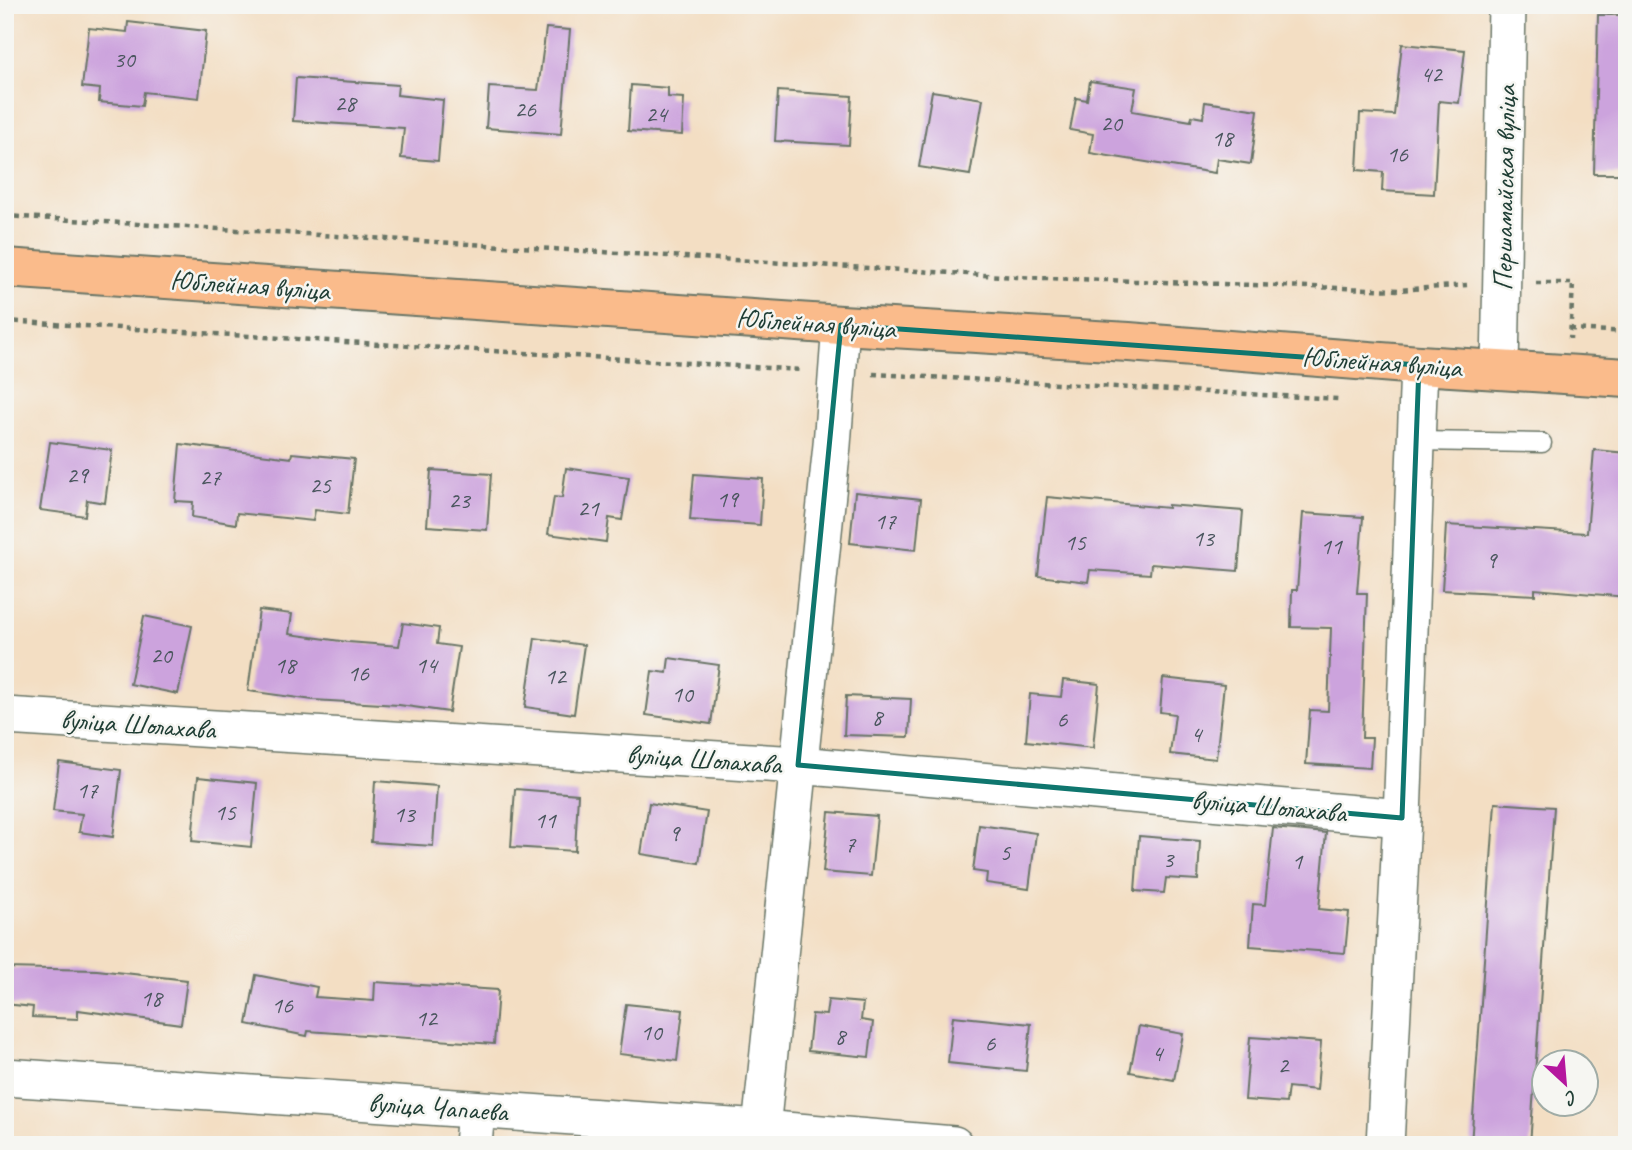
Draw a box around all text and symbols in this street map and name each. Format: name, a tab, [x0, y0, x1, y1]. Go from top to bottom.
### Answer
house number: 30	[113, 44, 137, 74]
house number: 42	[1420, 59, 1444, 89]
street label: Першамайская вуліца	[1485, 83, 1523, 291]
house number: 28	[334, 88, 358, 118]
house number: 26	[514, 94, 537, 124]
house number: 24	[645, 99, 669, 129]
house number: 20	[1100, 108, 1124, 138]
house number: 18	[1211, 123, 1235, 153]
house number: 16	[1386, 139, 1409, 169]
street label: Юбілейная вуліца	[169, 262, 333, 308]
street label: Юбілейная вуліца	[735, 300, 899, 346]
street label: Юбілейная вуліца	[1301, 339, 1465, 385]
house number: 29	[66, 460, 90, 490]
house number: 27	[199, 462, 222, 492]
house number: 25	[309, 470, 332, 500]
house number: 19	[716, 484, 740, 514]
house number: 23	[448, 485, 472, 515]
house number: 21	[577, 493, 600, 523]
house number: 17	[874, 506, 897, 536]
house number: 13	[1192, 523, 1216, 553]
house number: 15	[1064, 527, 1087, 557]
house number: 11	[1320, 531, 1343, 561]
house number: 9	[1486, 545, 1499, 575]
house number: 20	[150, 640, 174, 670]
house number: 18	[274, 650, 298, 680]
house number: 14	[415, 650, 439, 680]
house number: 16	[347, 658, 370, 688]
house number: 12	[544, 661, 568, 691]
house number: 10	[671, 679, 695, 709]
street label: вуліца Шолахава	[59, 701, 218, 747]
house number: 8	[872, 702, 885, 732]
house number: 6	[1057, 704, 1069, 734]
house number: 4	[1191, 719, 1204, 749]
street label: вуліца Шолахава	[625, 736, 784, 782]
house number: 17	[76, 775, 99, 805]
street label: вуліца Шолахава	[1190, 782, 1350, 830]
house number: 15	[214, 797, 237, 827]
house number: 13	[393, 799, 417, 829]
house number: 11	[534, 805, 557, 835]
house number: 9	[669, 818, 682, 848]
house number: 7	[845, 829, 857, 859]
house number: 5	[1000, 837, 1012, 867]
house number: 3	[1163, 844, 1176, 874]
house number: 1	[1292, 846, 1304, 876]
house number: 18	[140, 983, 164, 1013]
house number: 16	[271, 990, 294, 1020]
house number: 12	[415, 1003, 439, 1033]
house number: 10	[640, 1017, 664, 1047]
house number: 8	[835, 1021, 848, 1051]
house number: 6	[985, 1028, 997, 1058]
house number: 4	[1152, 1038, 1165, 1068]
north arrow	[1530, 1048, 1600, 1118]
house number: 2	[1278, 1050, 1291, 1080]
street label: вуліца Чапаева	[367, 1085, 511, 1129]
text: С	[1560, 1085, 1581, 1111]

